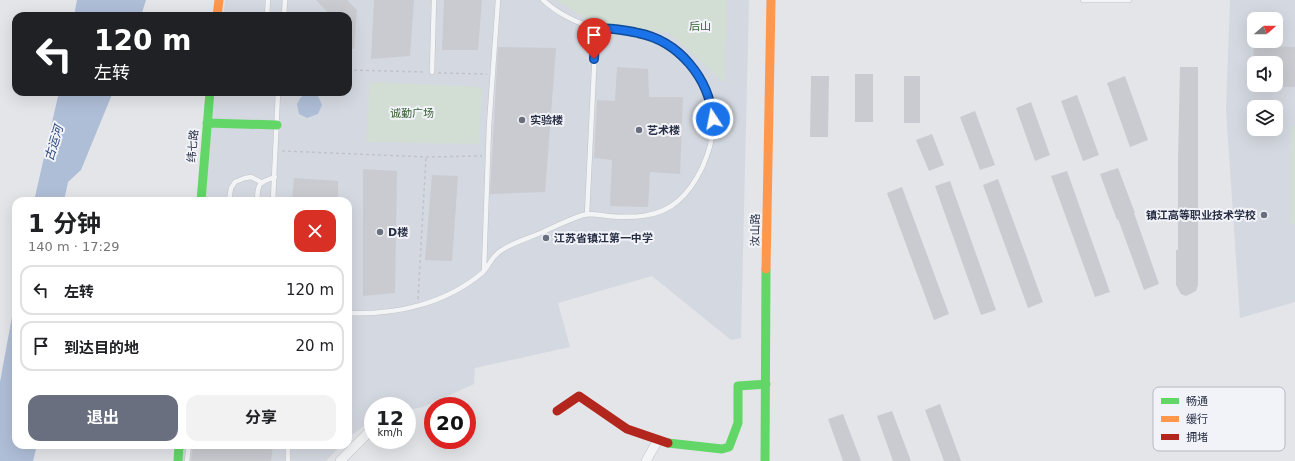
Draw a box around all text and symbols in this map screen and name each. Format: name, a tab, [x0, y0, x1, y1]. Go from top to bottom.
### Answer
north arrow	[1247, 12, 1283, 48]
map controls	[1247, 12, 1283, 136]
pin	[577, 18, 611, 59]
park label: 后山	[689, 20, 711, 33]
text: 120 m	[94, 24, 191, 57]
icon: arrive	[583, 24, 605, 46]
icon: left	[28, 28, 80, 80]
button: sound	[1247, 56, 1283, 92]
text: 左转	[94, 62, 130, 83]
position arrow	[692, 98, 734, 140]
button: layers	[1247, 100, 1283, 136]
park label: 诚勤广场	[390, 107, 434, 120]
place label: 实验楼	[530, 114, 563, 127]
marker: 实验楼	[517, 115, 527, 125]
water label: 古运河	[42, 122, 67, 162]
place label: 艺术楼	[647, 124, 680, 137]
marker: 艺术楼	[634, 125, 644, 135]
street label: 纬七路	[185, 129, 201, 163]
place label: 镇江高等职业技术学校	[1146, 209, 1256, 222]
text: 1 分钟	[28, 210, 101, 238]
button: close	[294, 210, 336, 252]
marker: 镇江高等职业技术学校	[1259, 210, 1269, 220]
street label: 汝山路	[749, 214, 762, 247]
place label: D楼	[388, 226, 408, 239]
marker: D楼	[375, 227, 385, 237]
place label: 江苏省镇江第一中学	[554, 232, 653, 245]
marker: 江苏省镇江第一中学	[541, 233, 551, 243]
text: 140 m · 17:29	[28, 239, 119, 254]
icon: left	[30, 279, 52, 301]
text: 120 m	[286, 281, 334, 299]
text: 左转	[64, 283, 94, 301]
icon: arrive	[30, 335, 52, 357]
text: 20 m	[296, 337, 334, 355]
text: 到达目的地	[64, 339, 139, 357]
legend	[1153, 387, 1285, 451]
button: 退出	[28, 395, 178, 441]
button: 分享	[186, 395, 336, 441]
text: 畅通	[1186, 395, 1208, 408]
speed limit sign: 20	[424, 397, 476, 449]
text: 12	[376, 406, 404, 430]
text: 缓行	[1186, 413, 1208, 426]
text: km/h	[377, 427, 403, 438]
text: 拥堵	[1186, 431, 1208, 444]

